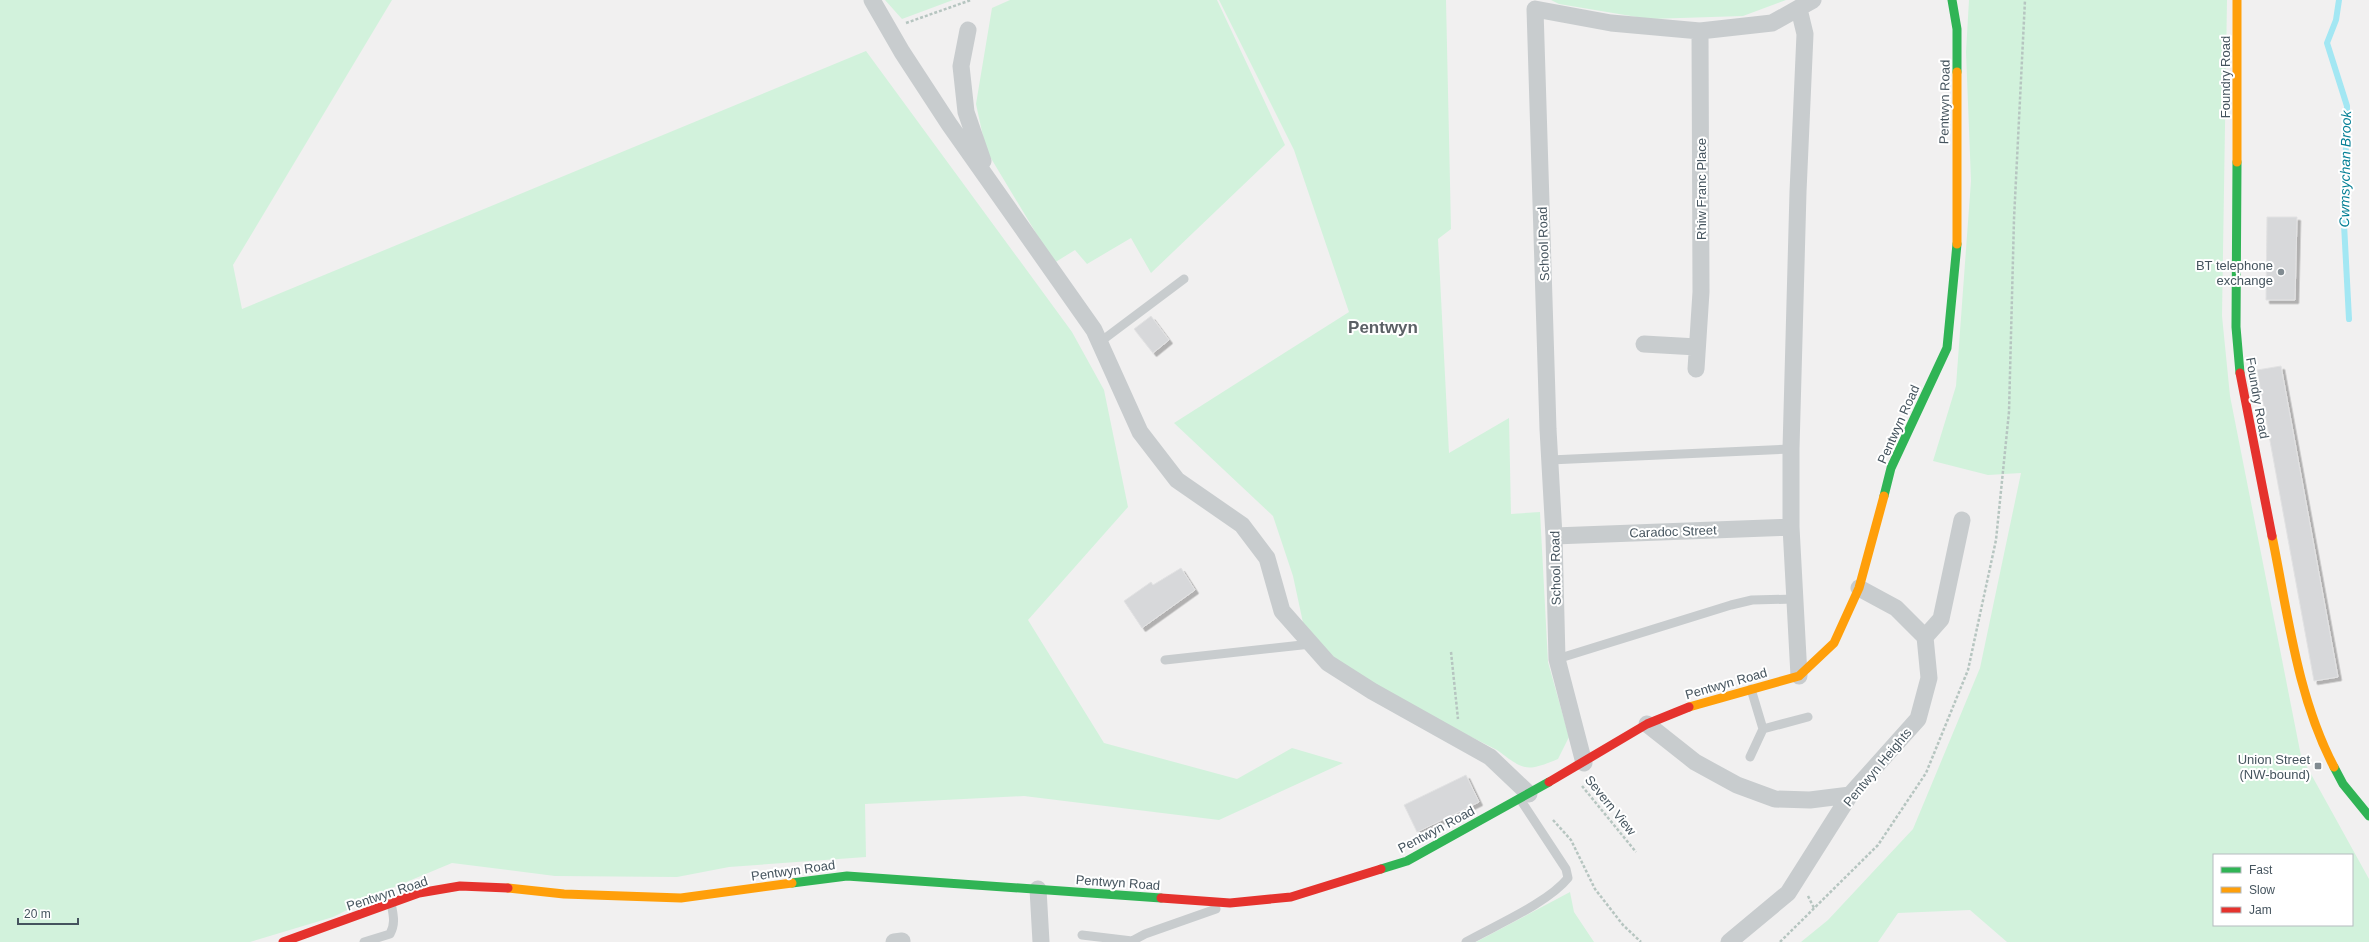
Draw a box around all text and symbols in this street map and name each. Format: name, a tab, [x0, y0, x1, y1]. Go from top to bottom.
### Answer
street label: Foundry Road	[2218, 36, 2233, 118]
street label: Pentwyn Road	[1936, 60, 1953, 144]
water label: Cwmsychan Brook	[2336, 110, 2354, 227]
street label: Rhiw Franc Place	[1694, 138, 1709, 240]
street label: School Road	[1535, 207, 1552, 281]
place label: BT telephone exchange	[2196, 258, 2273, 288]
marker: BT telephone exchange	[2276, 267, 2286, 277]
district label: Pentwyn	[1348, 318, 1418, 337]
street label: Foundry Road	[2243, 356, 2272, 440]
street label: Pentwyn Road	[1874, 383, 1923, 466]
street label: Caradoc Street	[1629, 522, 1717, 541]
street label: School Road	[1547, 531, 1564, 605]
street label: Pentwyn Road	[1683, 665, 1769, 702]
street label: Pentwyn Heights	[1840, 725, 1915, 810]
place label: Union Street (NW-bound)	[2238, 752, 2310, 782]
marker: Union Street (NW-bound)	[2313, 761, 2323, 771]
street label: Severn View	[1582, 772, 1640, 839]
street label: Pentwyn Road	[1395, 803, 1477, 856]
legend	[2213, 854, 2353, 926]
street label: Pentwyn Road	[750, 857, 836, 884]
text: Fast	[2249, 863, 2273, 877]
street label: Pentwyn Road	[1075, 872, 1161, 893]
street label: Pentwyn Road	[345, 873, 430, 914]
text: Slow	[2249, 883, 2275, 897]
scale bar	[18, 900, 78, 926]
text: Jam	[2249, 903, 2272, 917]
text: 20 m	[24, 907, 51, 921]

